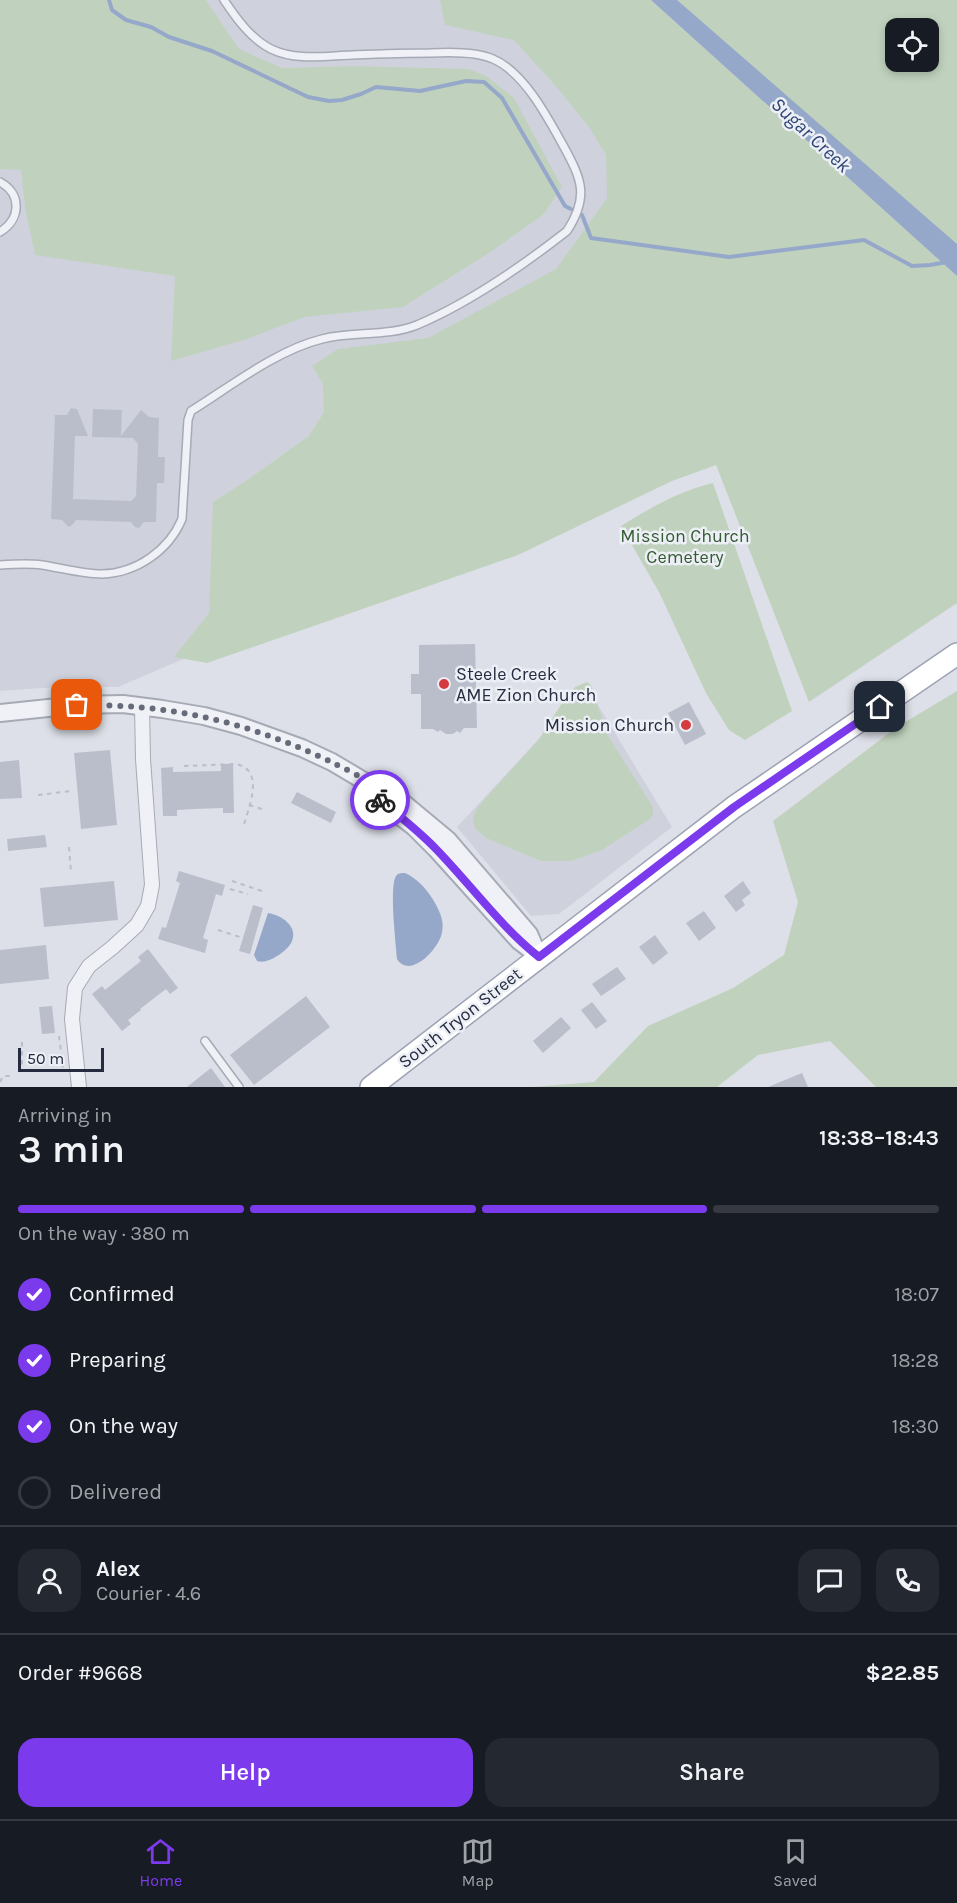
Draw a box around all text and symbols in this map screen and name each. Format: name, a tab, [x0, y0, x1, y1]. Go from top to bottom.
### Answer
map controls	[885, 18, 939, 72]
button: locate	[885, 18, 939, 72]
water label: Sugar Creek	[767, 93, 856, 178]
park label: Mission Church Cemetery	[620, 525, 750, 568]
place label: Steele Creek AME Zion Church	[456, 663, 596, 706]
marker: Steele Creek AME Zion Church	[437, 677, 451, 691]
pin	[51, 679, 102, 730]
pin	[854, 681, 905, 732]
icon: bag	[60, 688, 93, 721]
icon: home	[863, 690, 896, 723]
place label: Mission Church	[545, 714, 674, 736]
marker: Mission Church	[679, 718, 693, 732]
courier	[350, 770, 410, 830]
icon: bike	[364, 784, 397, 817]
street label: South Tryon Street	[394, 963, 526, 1073]
scale bar	[18, 1045, 104, 1072]
text: 50 m	[27, 1049, 64, 1068]
text: Arriving in	[18, 1104, 112, 1127]
text: 18:38–18:43	[819, 1125, 939, 1151]
text: 3 min	[18, 1126, 125, 1172]
text: On the way · 380 m	[18, 1222, 190, 1245]
icon: check	[18, 1278, 51, 1311]
text: Confirmed	[69, 1281, 175, 1307]
text: 18:07	[894, 1283, 939, 1306]
icon: check	[18, 1344, 51, 1377]
text: Preparing	[69, 1347, 166, 1373]
text: 18:28	[892, 1349, 939, 1372]
icon: check	[18, 1410, 51, 1443]
text: On the way	[69, 1413, 178, 1439]
text: 18:30	[892, 1415, 939, 1438]
text: Delivered	[69, 1479, 162, 1505]
button: person	[18, 1549, 81, 1612]
button: chat	[798, 1549, 861, 1612]
button: phone	[876, 1549, 939, 1612]
text: Alex	[96, 1556, 140, 1582]
text: Courier · 4.6	[96, 1582, 201, 1605]
text: Order #9668	[18, 1660, 143, 1686]
text: $22.85	[865, 1660, 939, 1686]
button: Help	[18, 1738, 473, 1807]
button: Share	[485, 1738, 939, 1807]
tab: Home	[140, 1835, 182, 1890]
tab: Map	[461, 1835, 494, 1890]
tab: Saved	[773, 1835, 817, 1890]

